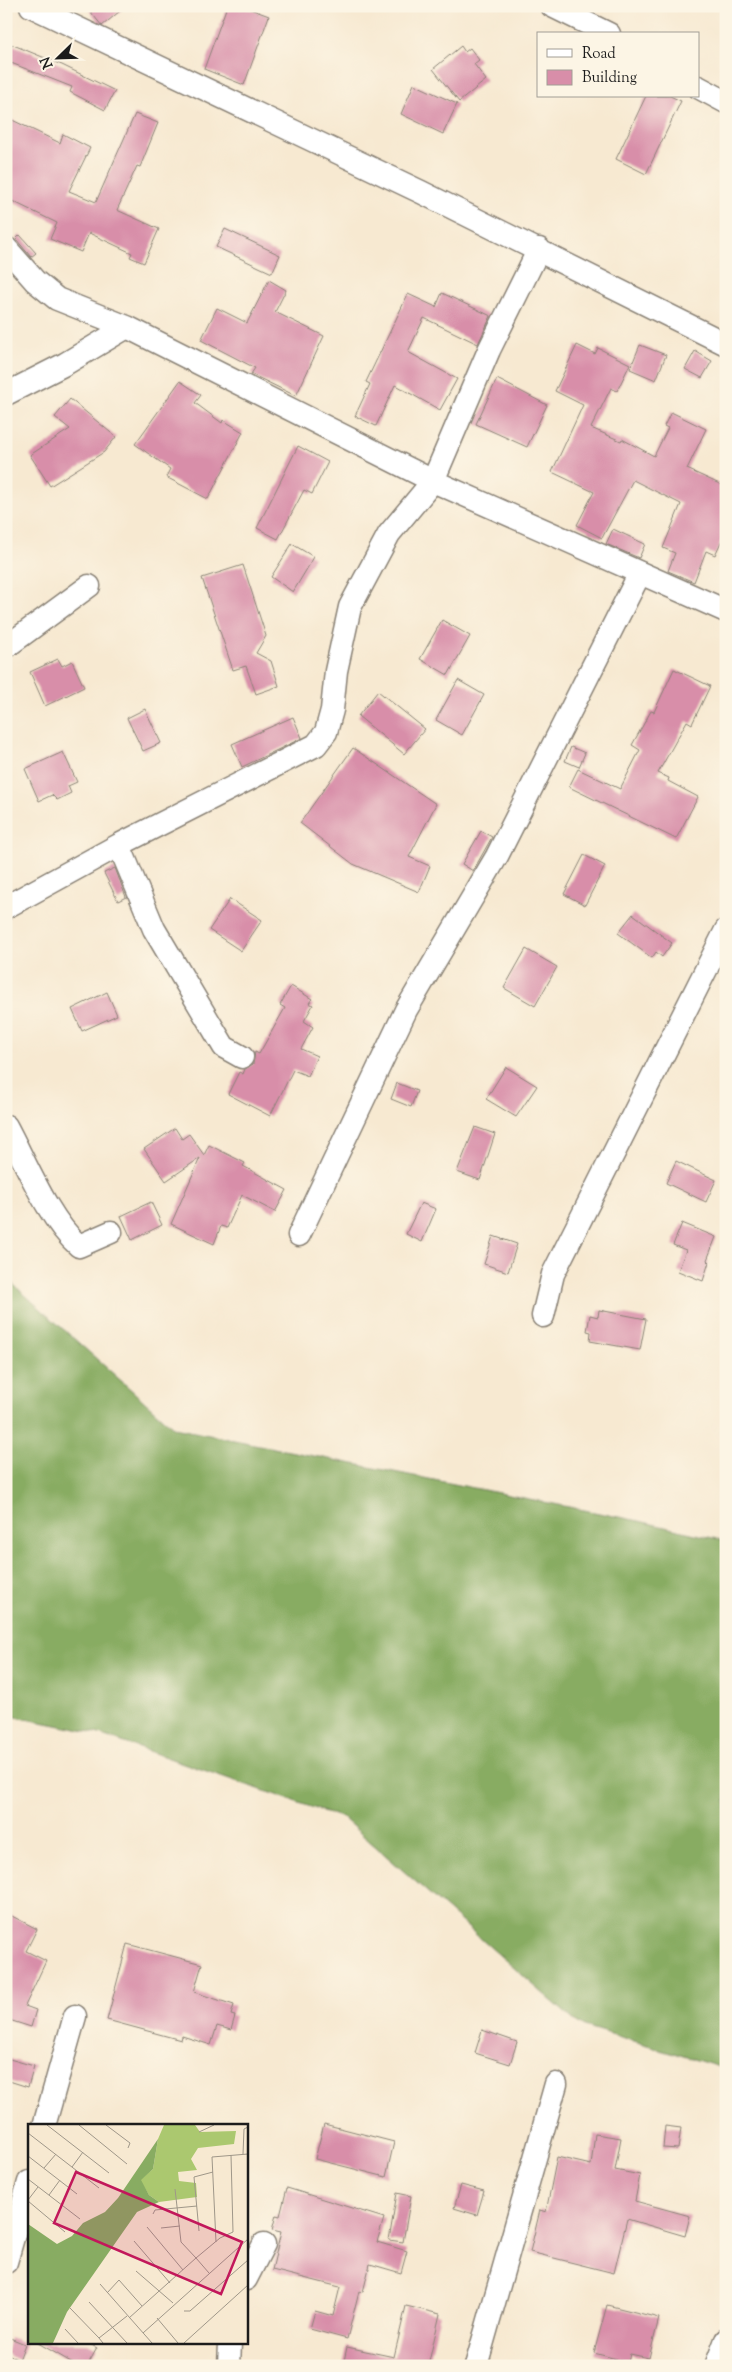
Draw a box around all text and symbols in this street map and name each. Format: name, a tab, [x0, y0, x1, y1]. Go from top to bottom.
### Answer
north arrow	[32, 32, 82, 82]
legend	[537, 32, 700, 98]
text: Road	[582, 44, 616, 65]
text: N	[36, 53, 59, 71]
text: Building	[582, 68, 637, 89]
inset map	[28, 2124, 248, 2344]

